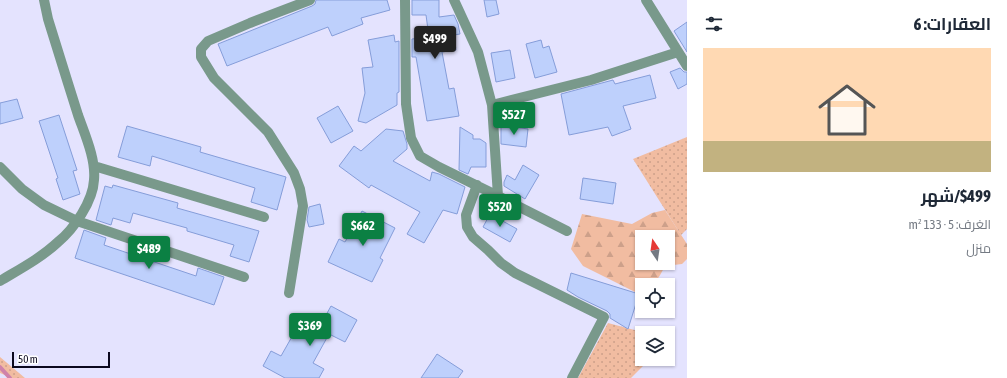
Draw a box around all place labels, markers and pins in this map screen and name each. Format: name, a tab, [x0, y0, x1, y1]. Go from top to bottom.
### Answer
pin: $499	[411, 26, 459, 60]
pin: $527	[490, 102, 538, 136]
pin: $520	[476, 194, 524, 228]
pin: $662	[339, 213, 387, 247]
pin: $489	[125, 236, 173, 270]
pin: $369	[286, 313, 334, 347]

